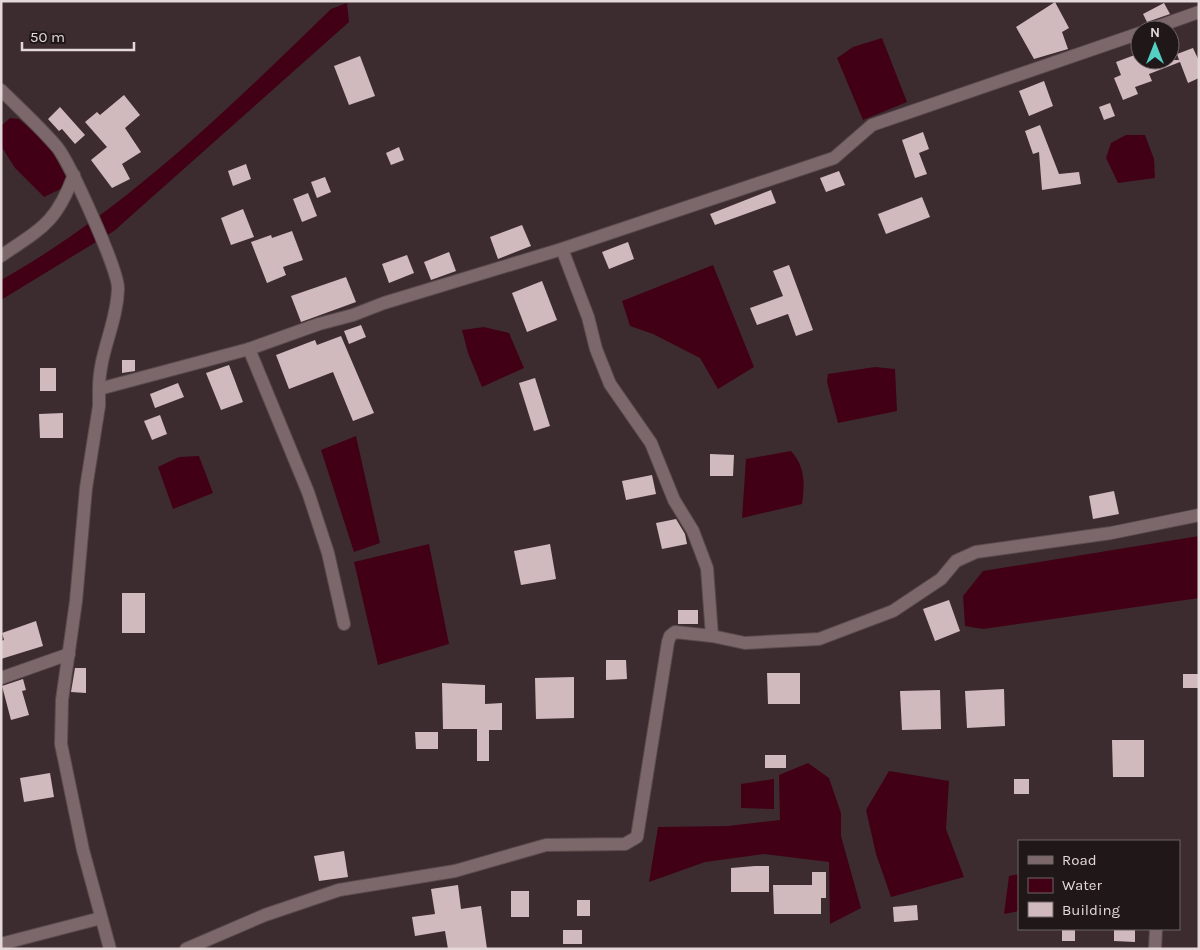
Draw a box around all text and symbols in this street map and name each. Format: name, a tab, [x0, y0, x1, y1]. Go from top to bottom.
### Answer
scale bar	[22, 20, 135, 52]
north arrow	[1130, 20, 1180, 70]
text: N	[1150, 24, 1160, 41]
text: 50 m	[30, 28, 65, 46]
legend	[1018, 840, 1180, 930]
text: Road	[1062, 851, 1097, 869]
text: Water	[1062, 876, 1103, 894]
text: Building	[1062, 901, 1120, 919]

